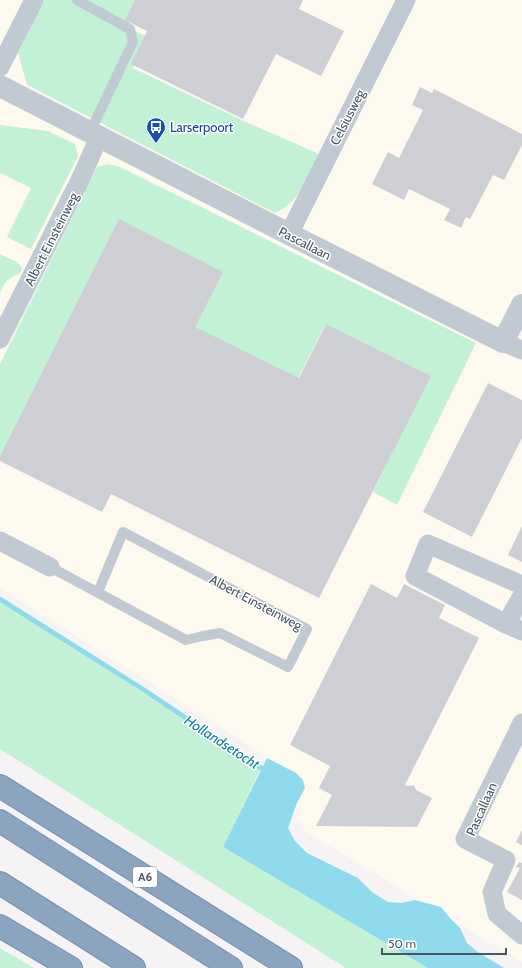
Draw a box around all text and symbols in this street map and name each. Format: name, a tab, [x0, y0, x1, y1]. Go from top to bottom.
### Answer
street label: Celsiusweg	[326, 86, 368, 148]
bus stop icon: Larserpoort	[145, 116, 167, 144]
place label: Larserpoort	[170, 119, 234, 135]
street label: Albert Einsteinweg	[21, 189, 82, 288]
street label: Pascallaan	[276, 223, 334, 263]
street label: Albert Einsteinweg	[207, 571, 305, 633]
water label: Hollandsetocht	[181, 711, 263, 773]
street label: Pascallaan	[462, 780, 500, 838]
road number: A6	[133, 867, 157, 887]
scale bar	[382, 930, 506, 956]
text: 50 m	[388, 936, 416, 951]

